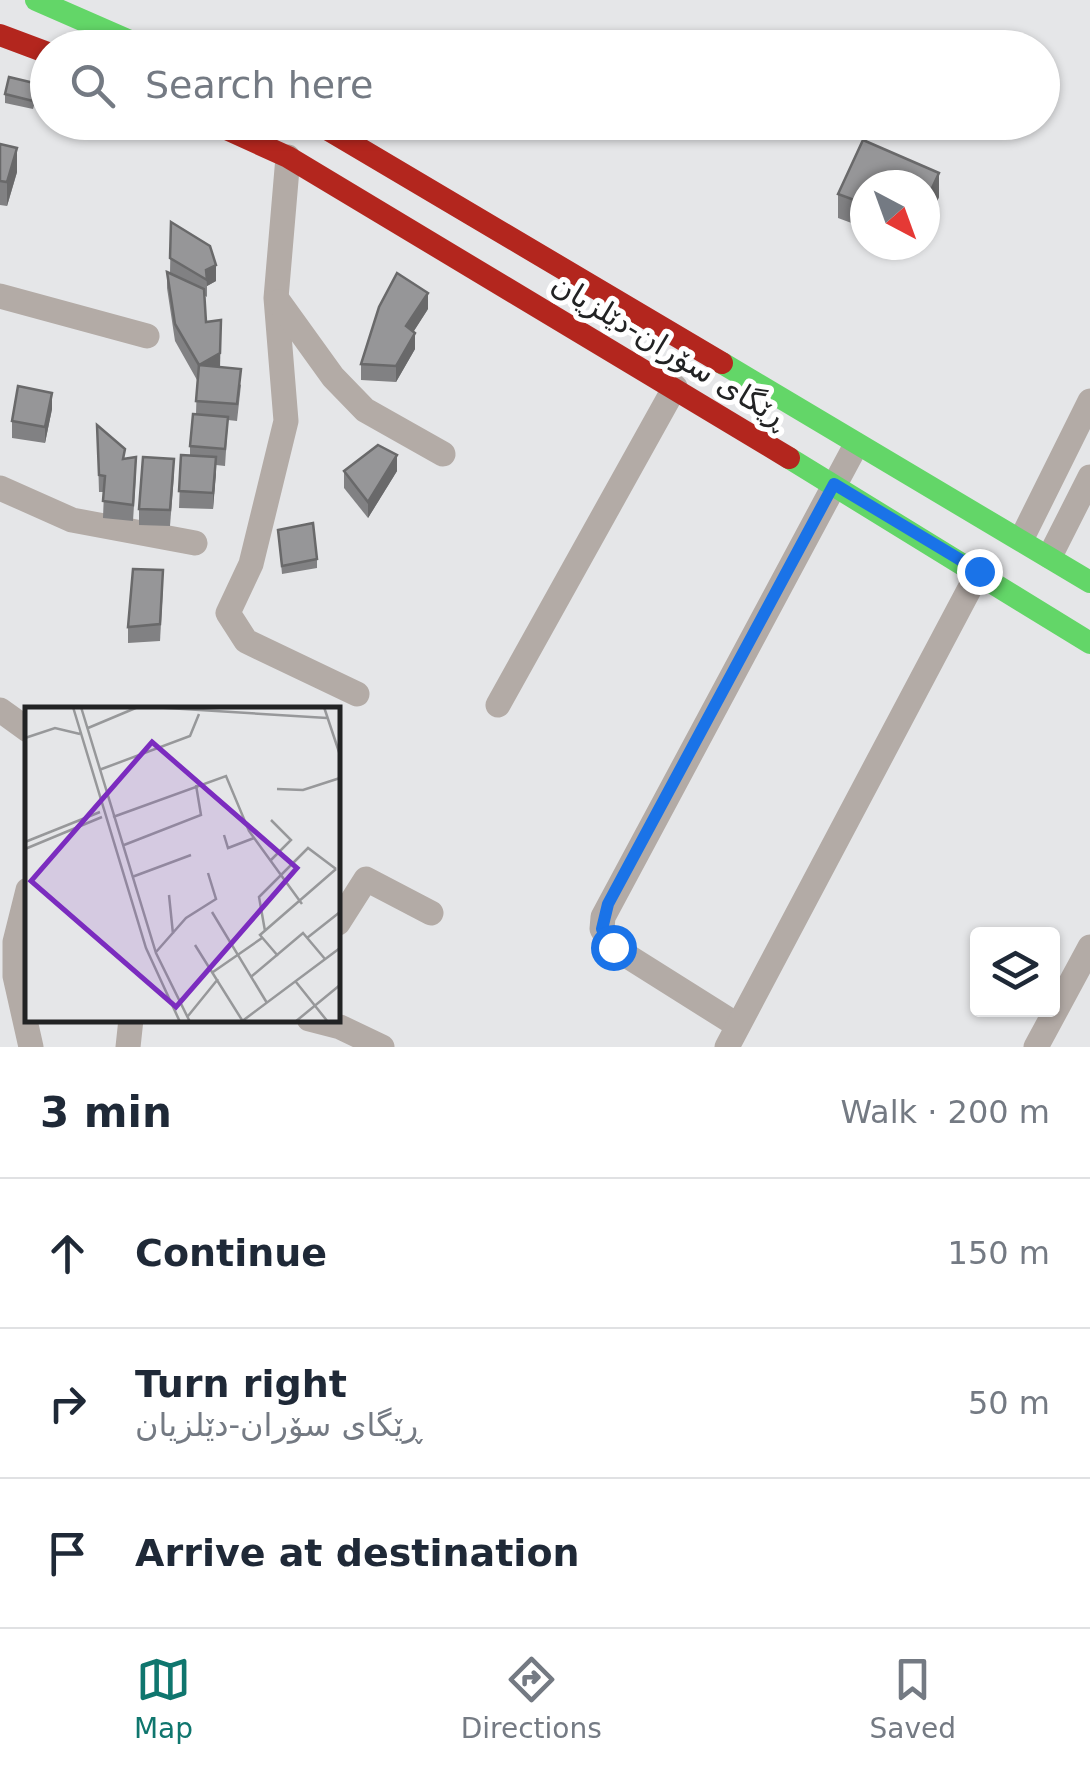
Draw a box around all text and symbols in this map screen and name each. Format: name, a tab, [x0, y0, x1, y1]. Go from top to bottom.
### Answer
search box	[30, 30, 1060, 140]
icon: search	[65, 58, 120, 113]
text: Search here	[145, 63, 373, 107]
north arrow	[850, 170, 940, 260]
street label: ڕێگای سۆران-دێلزیان	[546, 266, 796, 435]
route end	[957, 549, 1003, 595]
inset map	[25, 707, 340, 1022]
route start	[591, 925, 637, 971]
map controls	[970, 927, 1060, 1017]
button: layers	[970, 927, 1060, 1017]
text: 3 min	[40, 1088, 172, 1137]
text: Walk · 200 m	[840, 1093, 1050, 1131]
icon: ahead	[40, 1226, 95, 1281]
text: Continue	[135, 1231, 327, 1275]
text: 150 m	[948, 1234, 1050, 1272]
text: Turn right	[135, 1362, 347, 1406]
icon: right	[40, 1376, 95, 1431]
text: 50 m	[968, 1384, 1050, 1422]
text: ڕێگای سۆران-دێلزیان	[135, 1406, 422, 1444]
icon: arrive	[40, 1526, 95, 1581]
text: Arrive at destination	[135, 1531, 580, 1575]
tab: Map	[134, 1652, 193, 1745]
tab: Directions	[461, 1652, 602, 1745]
tab: Saved	[870, 1652, 956, 1745]

